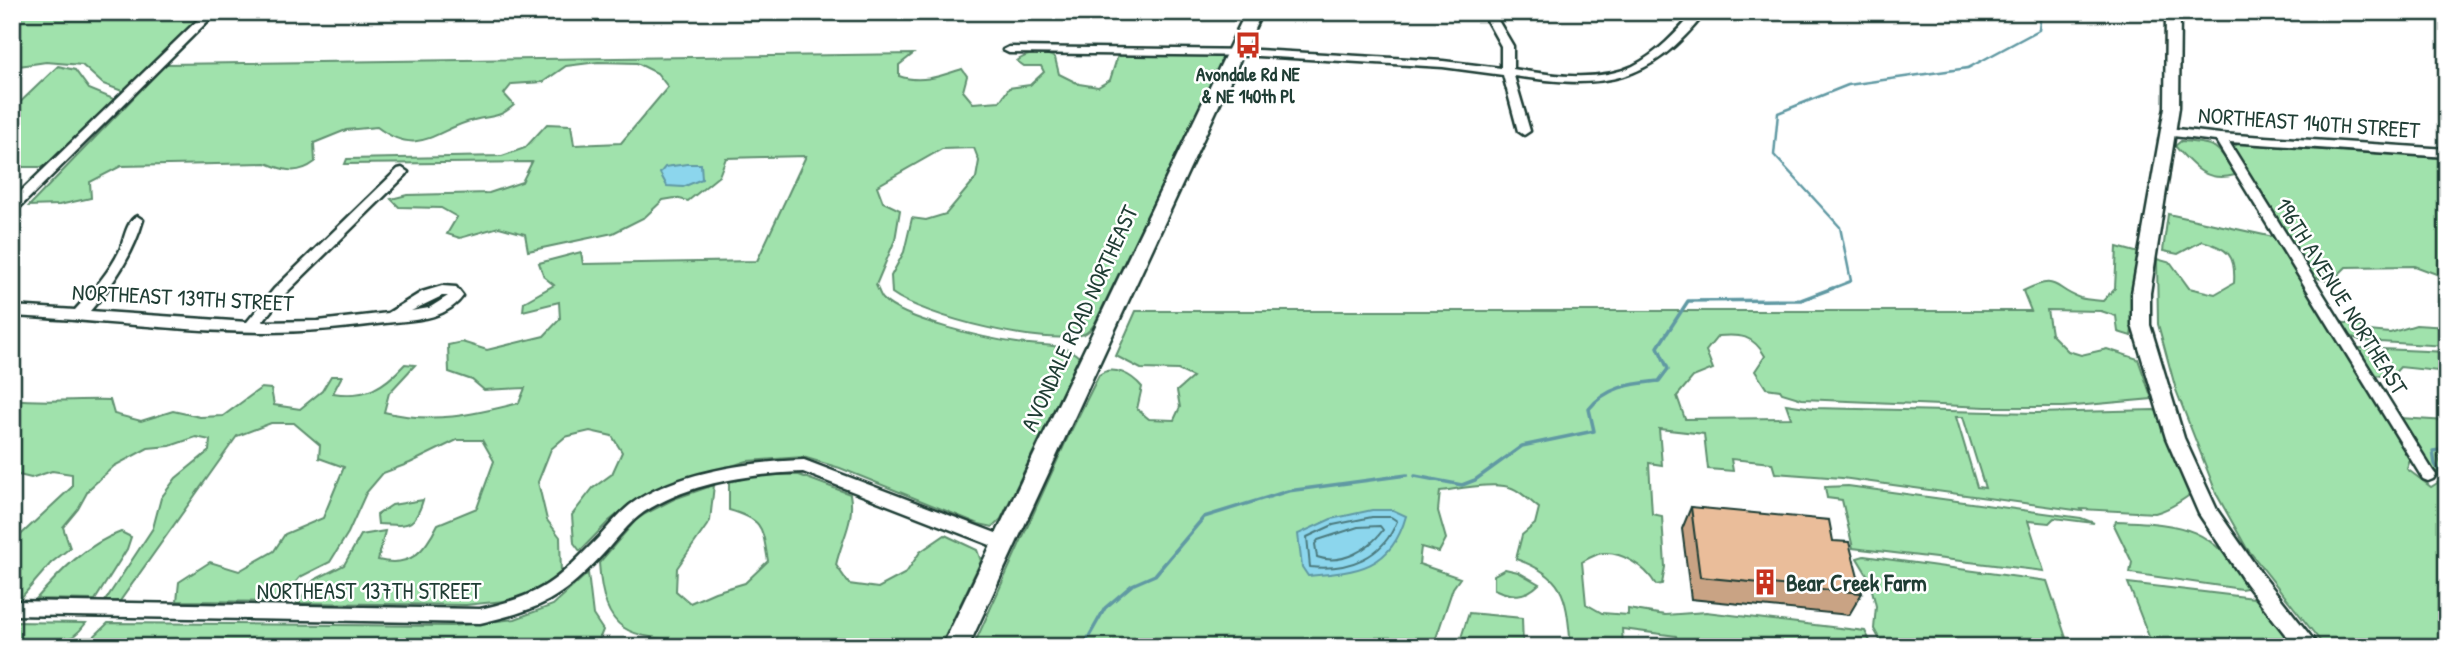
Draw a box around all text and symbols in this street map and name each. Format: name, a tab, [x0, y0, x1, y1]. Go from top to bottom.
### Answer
bus stop icon: Avondale Rd NE & NE 140th Pl	[1233, 30, 1263, 60]
place label: Avondale Rd NE & NE 140th Pl	[1196, 61, 1301, 109]
street label: NORTHEAST 140TH STREET	[2197, 99, 2421, 145]
street label: 196TH AVENUE NORTHEAST	[2269, 191, 2415, 401]
street label: AVONDALE ROAD NORTHEAST	[1013, 200, 1145, 436]
street label: NORTHEAST 139TH STREET	[71, 276, 295, 318]
building icon: Bear Creek Farm	[1750, 567, 1780, 597]
place label: Bear Creek Farm	[1786, 567, 1927, 598]
street label: NORTHEAST 137TH STREET	[257, 575, 482, 606]

